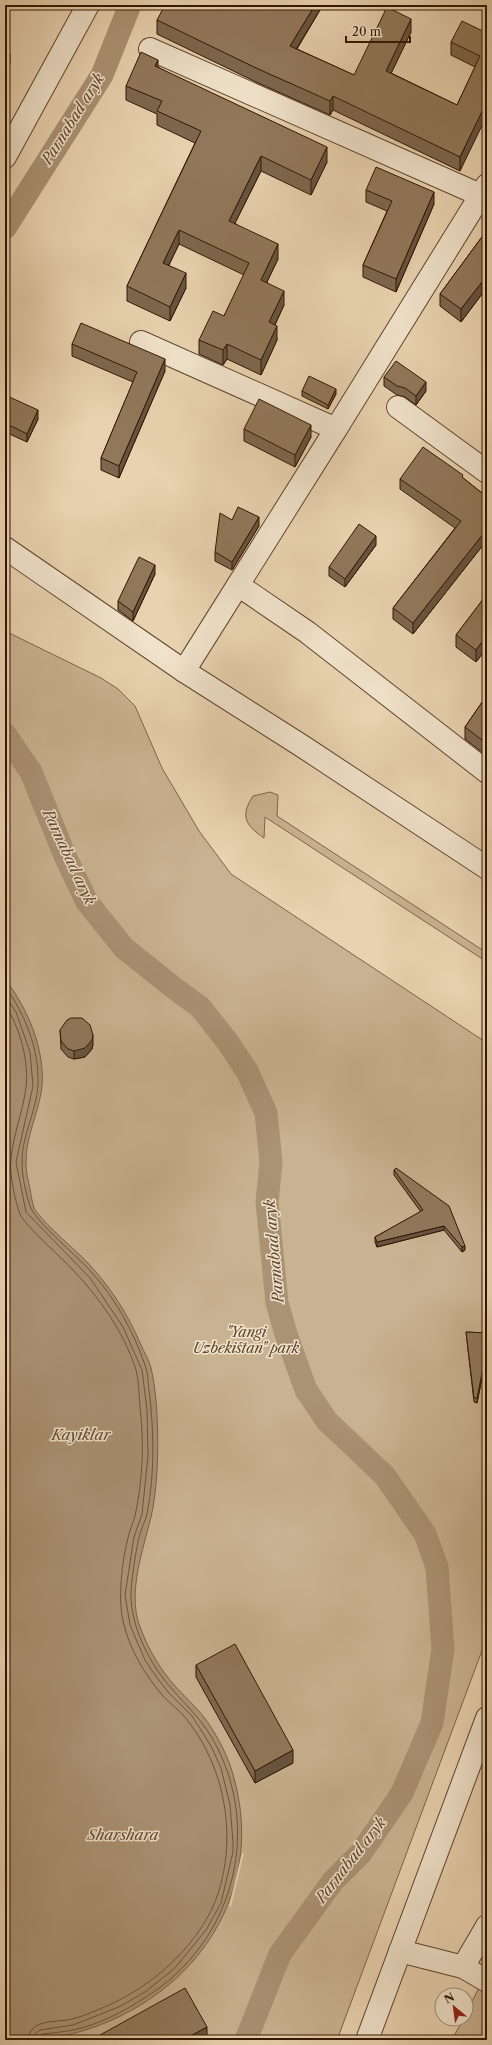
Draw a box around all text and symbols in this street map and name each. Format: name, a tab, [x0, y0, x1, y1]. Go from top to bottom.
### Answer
scale bar	[346, 18, 410, 44]
text: 20 m	[352, 24, 381, 39]
water label: Parnabad aryk	[37, 70, 108, 169]
water label: Parnabad aryk	[39, 805, 100, 908]
water label: Parnabad aryk	[260, 1198, 288, 1304]
park label: "Yangi Uzbekistan" park	[193, 1323, 300, 1357]
water label: Kayiklar	[50, 1425, 112, 1444]
water label: Parnabad aryk	[311, 1813, 390, 1907]
water label: Sharshara	[87, 1825, 158, 1844]
north arrow	[434, 1987, 474, 2027]
text: N	[442, 1990, 457, 2007]

